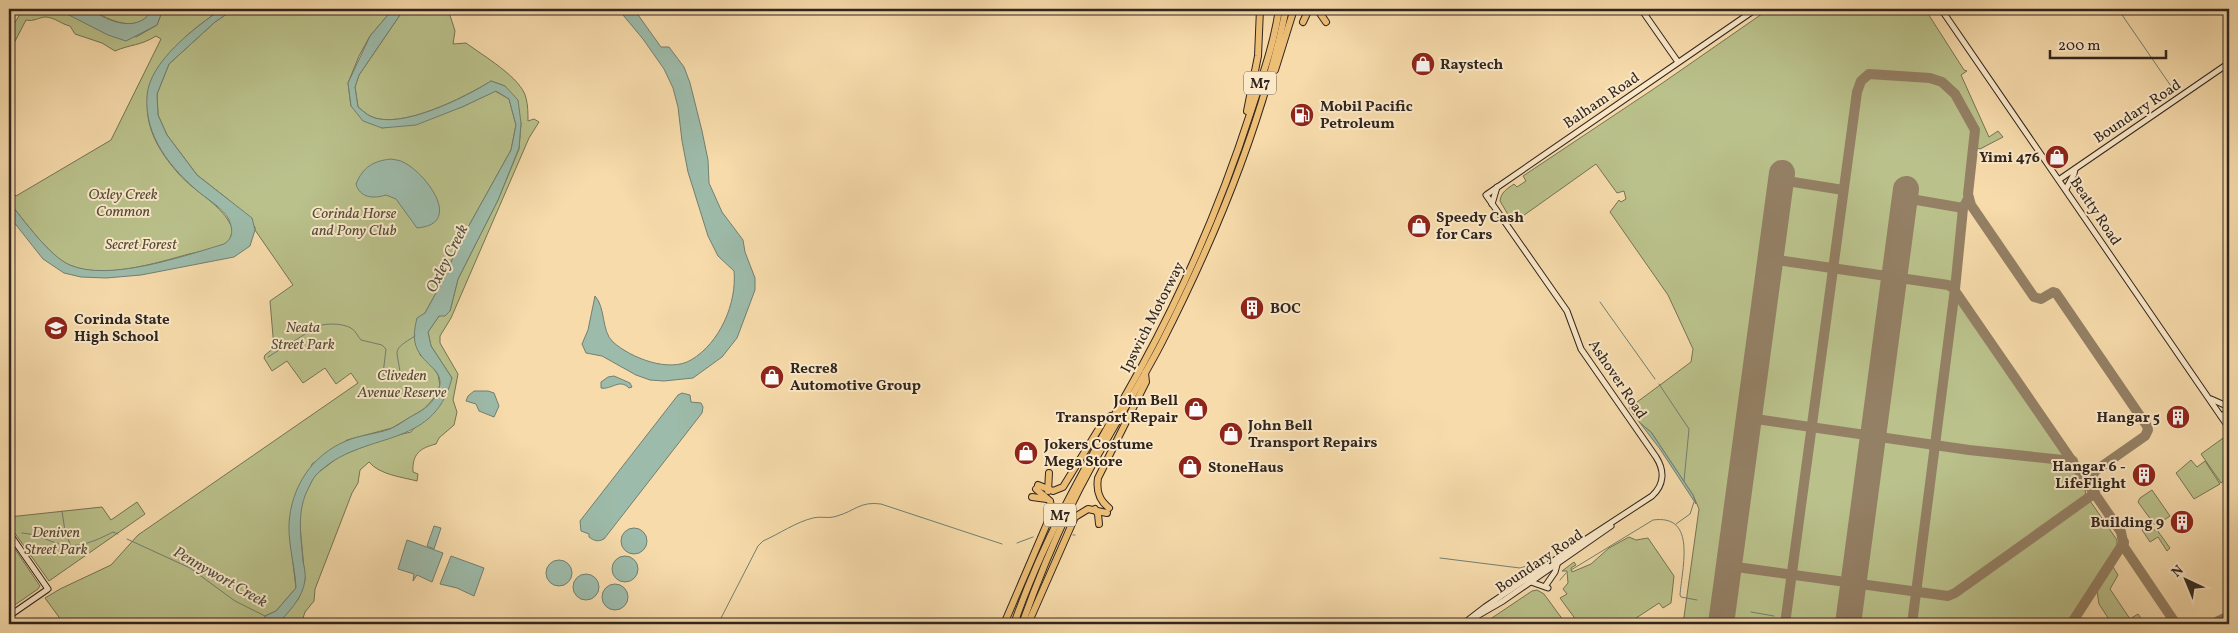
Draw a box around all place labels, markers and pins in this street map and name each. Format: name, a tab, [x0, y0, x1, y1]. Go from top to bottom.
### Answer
shop icon: Raystech	[1410, 51, 1436, 77]
place label: Raystech	[1440, 55, 1504, 76]
place label: Mobil Pacific Petroleum	[1320, 97, 1413, 135]
fuel station icon: Mobil Pacific Petroleum	[1289, 102, 1315, 128]
shop icon: Yimi 476	[2044, 144, 2070, 170]
place label: Yimi 476	[1979, 148, 2040, 169]
place label: Speedy Cash for Cars	[1436, 208, 1524, 246]
shop icon: Speedy Cash for Cars	[1406, 213, 1432, 239]
building icon: BOC	[1239, 295, 1265, 321]
place label: BOC	[1270, 299, 1301, 320]
place label: Corinda State High School	[74, 310, 170, 348]
school or university icon: Corinda State High School	[43, 315, 69, 341]
place label: Recre8 Automotive Group	[790, 359, 921, 397]
shop icon: Recre8 Automotive Group	[759, 364, 785, 390]
place label: John Bell Transport Repair	[1055, 391, 1178, 429]
shop icon: John Bell Transport Repair	[1183, 396, 1209, 422]
building icon: Hangar 5	[2165, 404, 2191, 430]
place label: Hangar 5	[2096, 408, 2160, 429]
place label: John Bell Transport Repairs	[1247, 416, 1378, 454]
shop icon: John Bell Transport Repairs	[1218, 421, 1244, 447]
place label: Jokers Costume Mega Store	[1043, 435, 1154, 473]
shop icon: Jokers Costume Mega Store	[1013, 440, 1039, 466]
shop icon: StoneHaus	[1177, 454, 1203, 480]
place label: Hangar 6 - LifeFlight	[2052, 457, 2126, 495]
place label: StoneHaus	[1208, 458, 1284, 479]
building icon: Hangar 6 - LifeFlight	[2131, 462, 2157, 488]
building icon: Building 9	[2169, 509, 2195, 535]
place label: Building 9	[2091, 513, 2164, 534]

